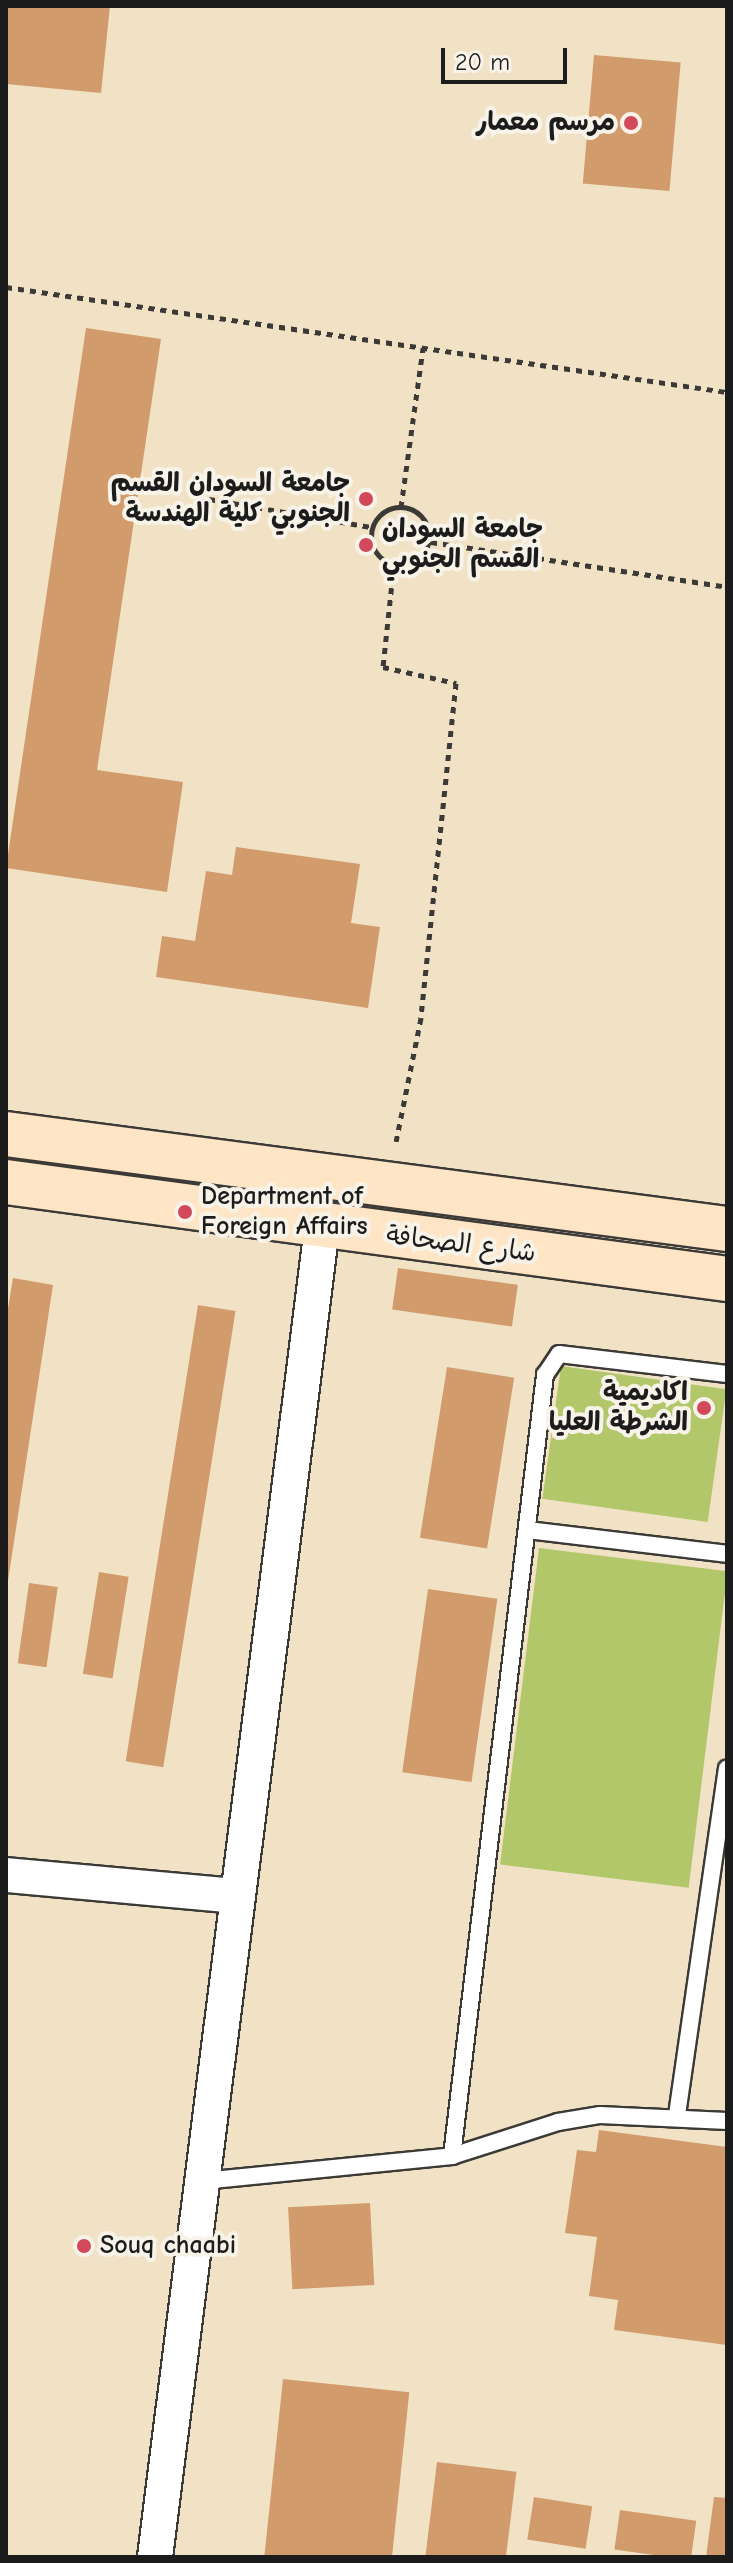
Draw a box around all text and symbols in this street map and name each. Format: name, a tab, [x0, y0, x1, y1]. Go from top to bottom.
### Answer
scale bar	[445, 32, 571, 82]
text: 20 m	[455, 48, 510, 76]
place label: مرسم معمار	[477, 107, 615, 139]
marker: مرسم معمار	[622, 114, 640, 132]
place label: جامعة السودان القسم الجنوبي كلية الهندسة	[111, 468, 350, 530]
marker: جامعة السودان القسم الجنوبي كلية الهندسة	[357, 490, 375, 508]
place label: جامعة السودان القسم الجنوبي	[382, 514, 543, 576]
marker: جامعة السودان القسم الجنوبي	[357, 536, 375, 554]
place label: Department of Foreign Affairs	[201, 1181, 368, 1242]
marker: Department of Foreign Affairs	[176, 1203, 194, 1221]
street label: شارع الصحافة	[385, 1220, 537, 1270]
place label: اكاديمية الشرطة العليا	[549, 1377, 688, 1438]
marker: اكاديمية الشرطة العليا	[695, 1399, 713, 1417]
place label: Souq chaabi	[100, 2230, 236, 2262]
marker: Souq chaabi	[75, 2237, 93, 2255]

